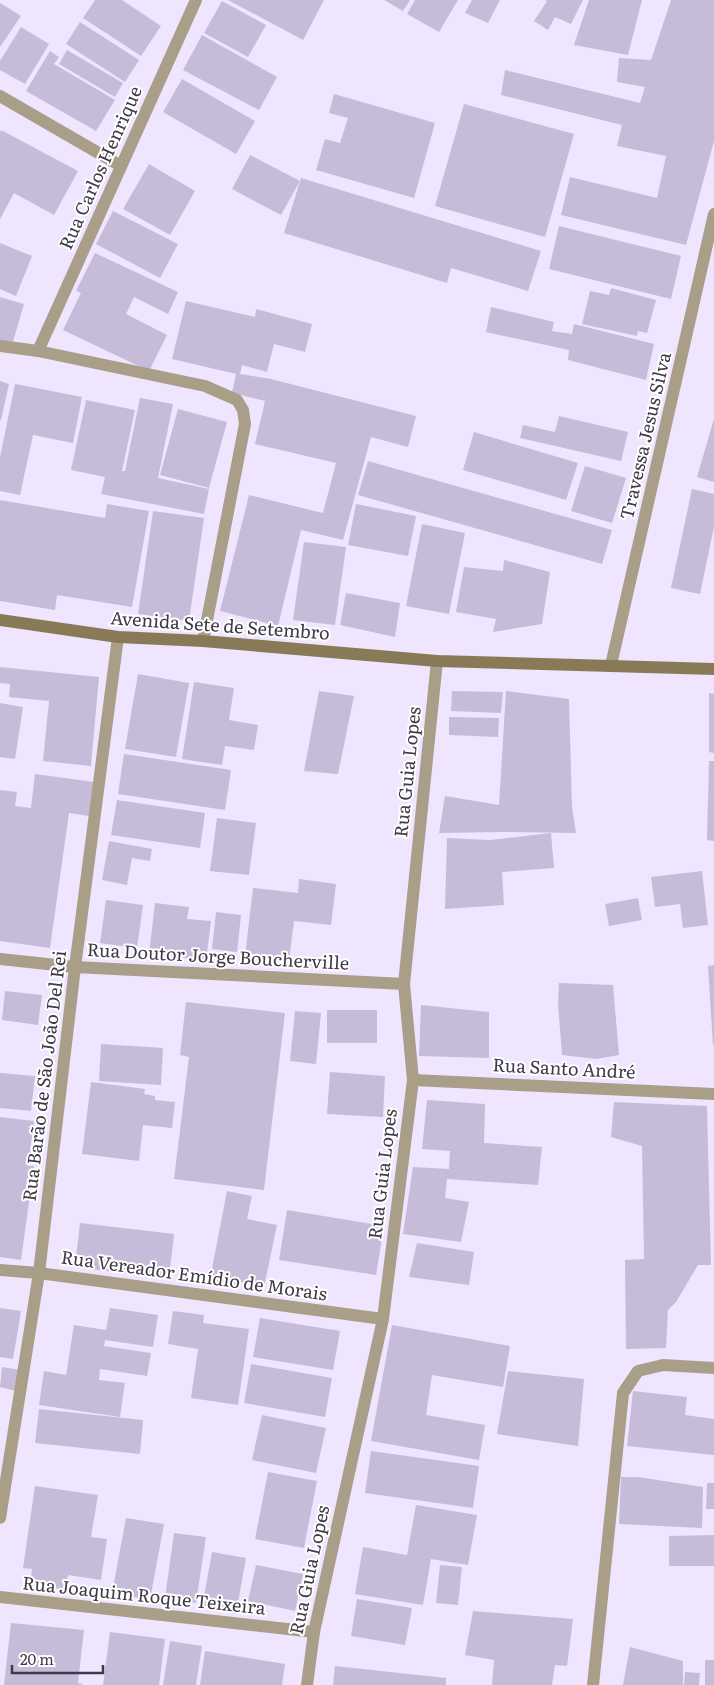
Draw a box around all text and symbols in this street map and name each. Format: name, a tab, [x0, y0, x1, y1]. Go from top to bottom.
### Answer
street label: Rua Carlos Henrique	[51, 81, 148, 254]
street label: Travessa Jesus Silva	[612, 349, 677, 522]
street label: Avenida Sete de Setembro	[110, 603, 331, 646]
street label: Rua Guia Lopes	[386, 705, 427, 839]
street label: Rua Doutor Jorge Boucherville	[86, 935, 350, 976]
street label: Rua Barão de São João Del Rei	[15, 949, 72, 1203]
street label: Rua Santo André	[492, 1050, 636, 1085]
street label: Rua Guia Lopes	[360, 1107, 403, 1241]
street label: Rua Vereador Emídio de Morais	[59, 1242, 329, 1307]
street label: Rua Guia Lopes	[282, 1503, 335, 1637]
street label: Rua Joaquim Roque Teixeira	[21, 1568, 267, 1621]
scale bar	[12, 1642, 104, 1674]
text: 20 m	[20, 1647, 54, 1670]

